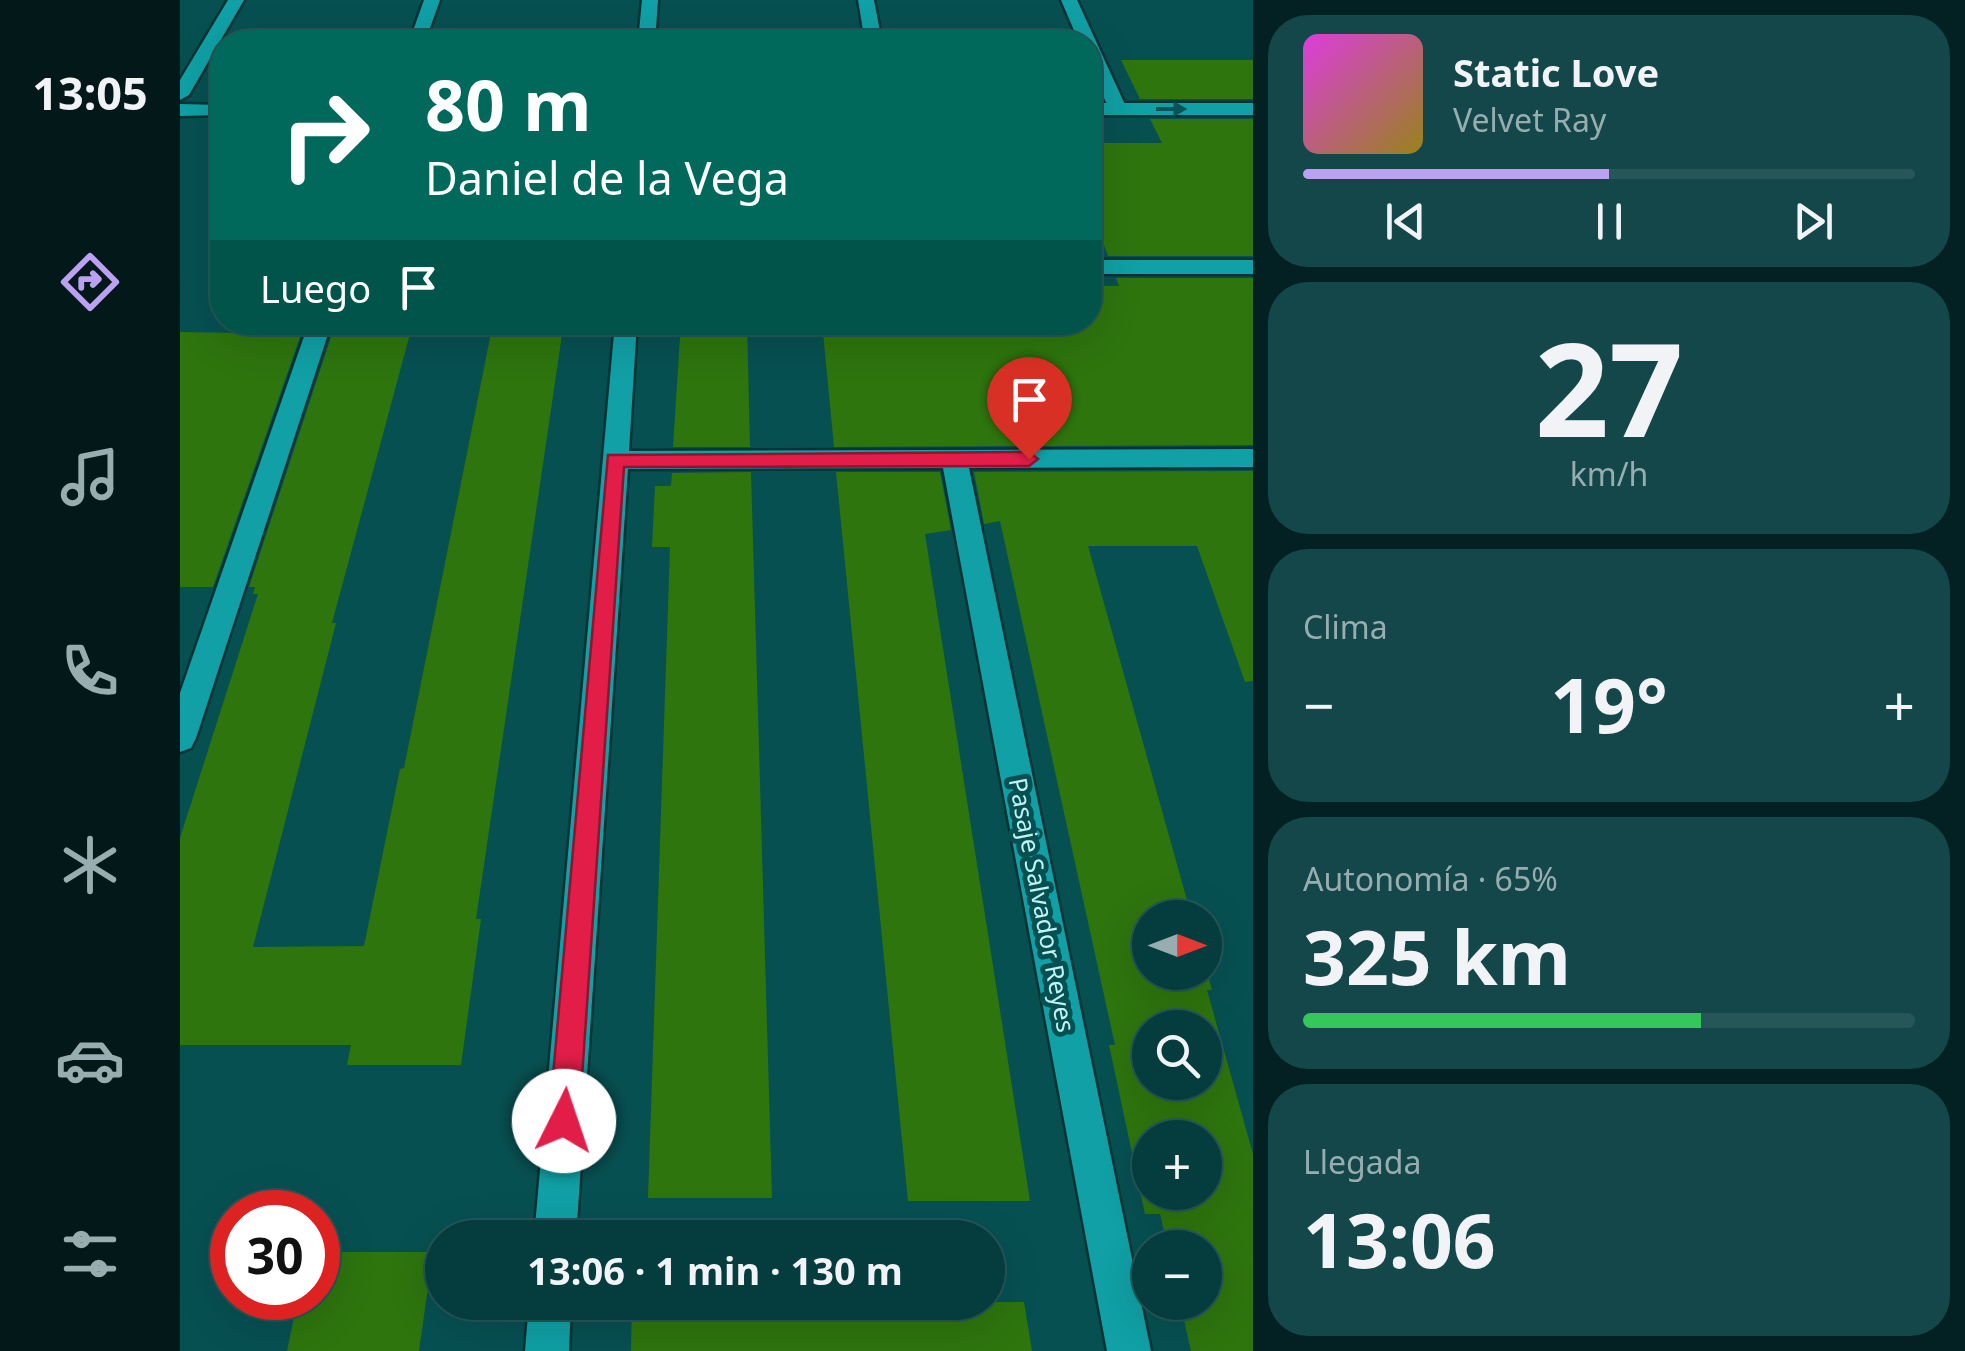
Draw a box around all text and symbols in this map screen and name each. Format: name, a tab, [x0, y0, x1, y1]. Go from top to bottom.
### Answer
text: Static Love	[1453, 46, 1659, 98]
text: 80 m	[425, 56, 592, 152]
text: 13:05	[32, 62, 148, 123]
icon: right	[260, 70, 390, 200]
text: Velvet Ray	[1453, 98, 1606, 141]
one-way arrow	[1156, 101, 1188, 117]
text: Daniel de la Vega	[425, 147, 789, 208]
icon: previous	[1378, 194, 1433, 249]
icon: pause	[1582, 194, 1637, 249]
icon: next	[1786, 194, 1841, 249]
icon: directions	[55, 247, 125, 317]
icon: arrive	[391, 260, 446, 315]
text: Luego	[260, 262, 371, 314]
text: 27	[1535, 298, 1683, 475]
pin	[987, 357, 1072, 460]
icon: arrive	[1002, 372, 1057, 427]
icon: music	[55, 442, 125, 512]
text: km/h	[1570, 452, 1648, 495]
text: Clima	[1303, 605, 1388, 648]
icon: phone	[55, 636, 125, 706]
text: 19°	[1550, 653, 1668, 755]
text: −	[1303, 667, 1334, 742]
text: +	[1884, 667, 1915, 742]
street label: Pasaje Salvador Reyes	[1002, 775, 1084, 1035]
icon: climate	[55, 830, 125, 900]
text: Autonomía · 65%	[1303, 857, 1558, 900]
north arrow	[1132, 900, 1222, 990]
map controls	[1132, 900, 1222, 1320]
text: 325 km	[1303, 905, 1571, 1007]
button: search	[1132, 1010, 1222, 1100]
icon: car	[55, 1025, 125, 1095]
position arrow	[512, 1069, 616, 1173]
button: +	[1132, 1120, 1222, 1210]
text: Llegada	[1303, 1140, 1421, 1183]
text: 13:06	[1303, 1188, 1496, 1290]
speed limit sign: 30	[210, 1190, 340, 1320]
icon: filters	[55, 1219, 125, 1289]
button: −	[1132, 1230, 1222, 1320]
text: 13:06 · 1 min · 130 m	[527, 1244, 903, 1296]

